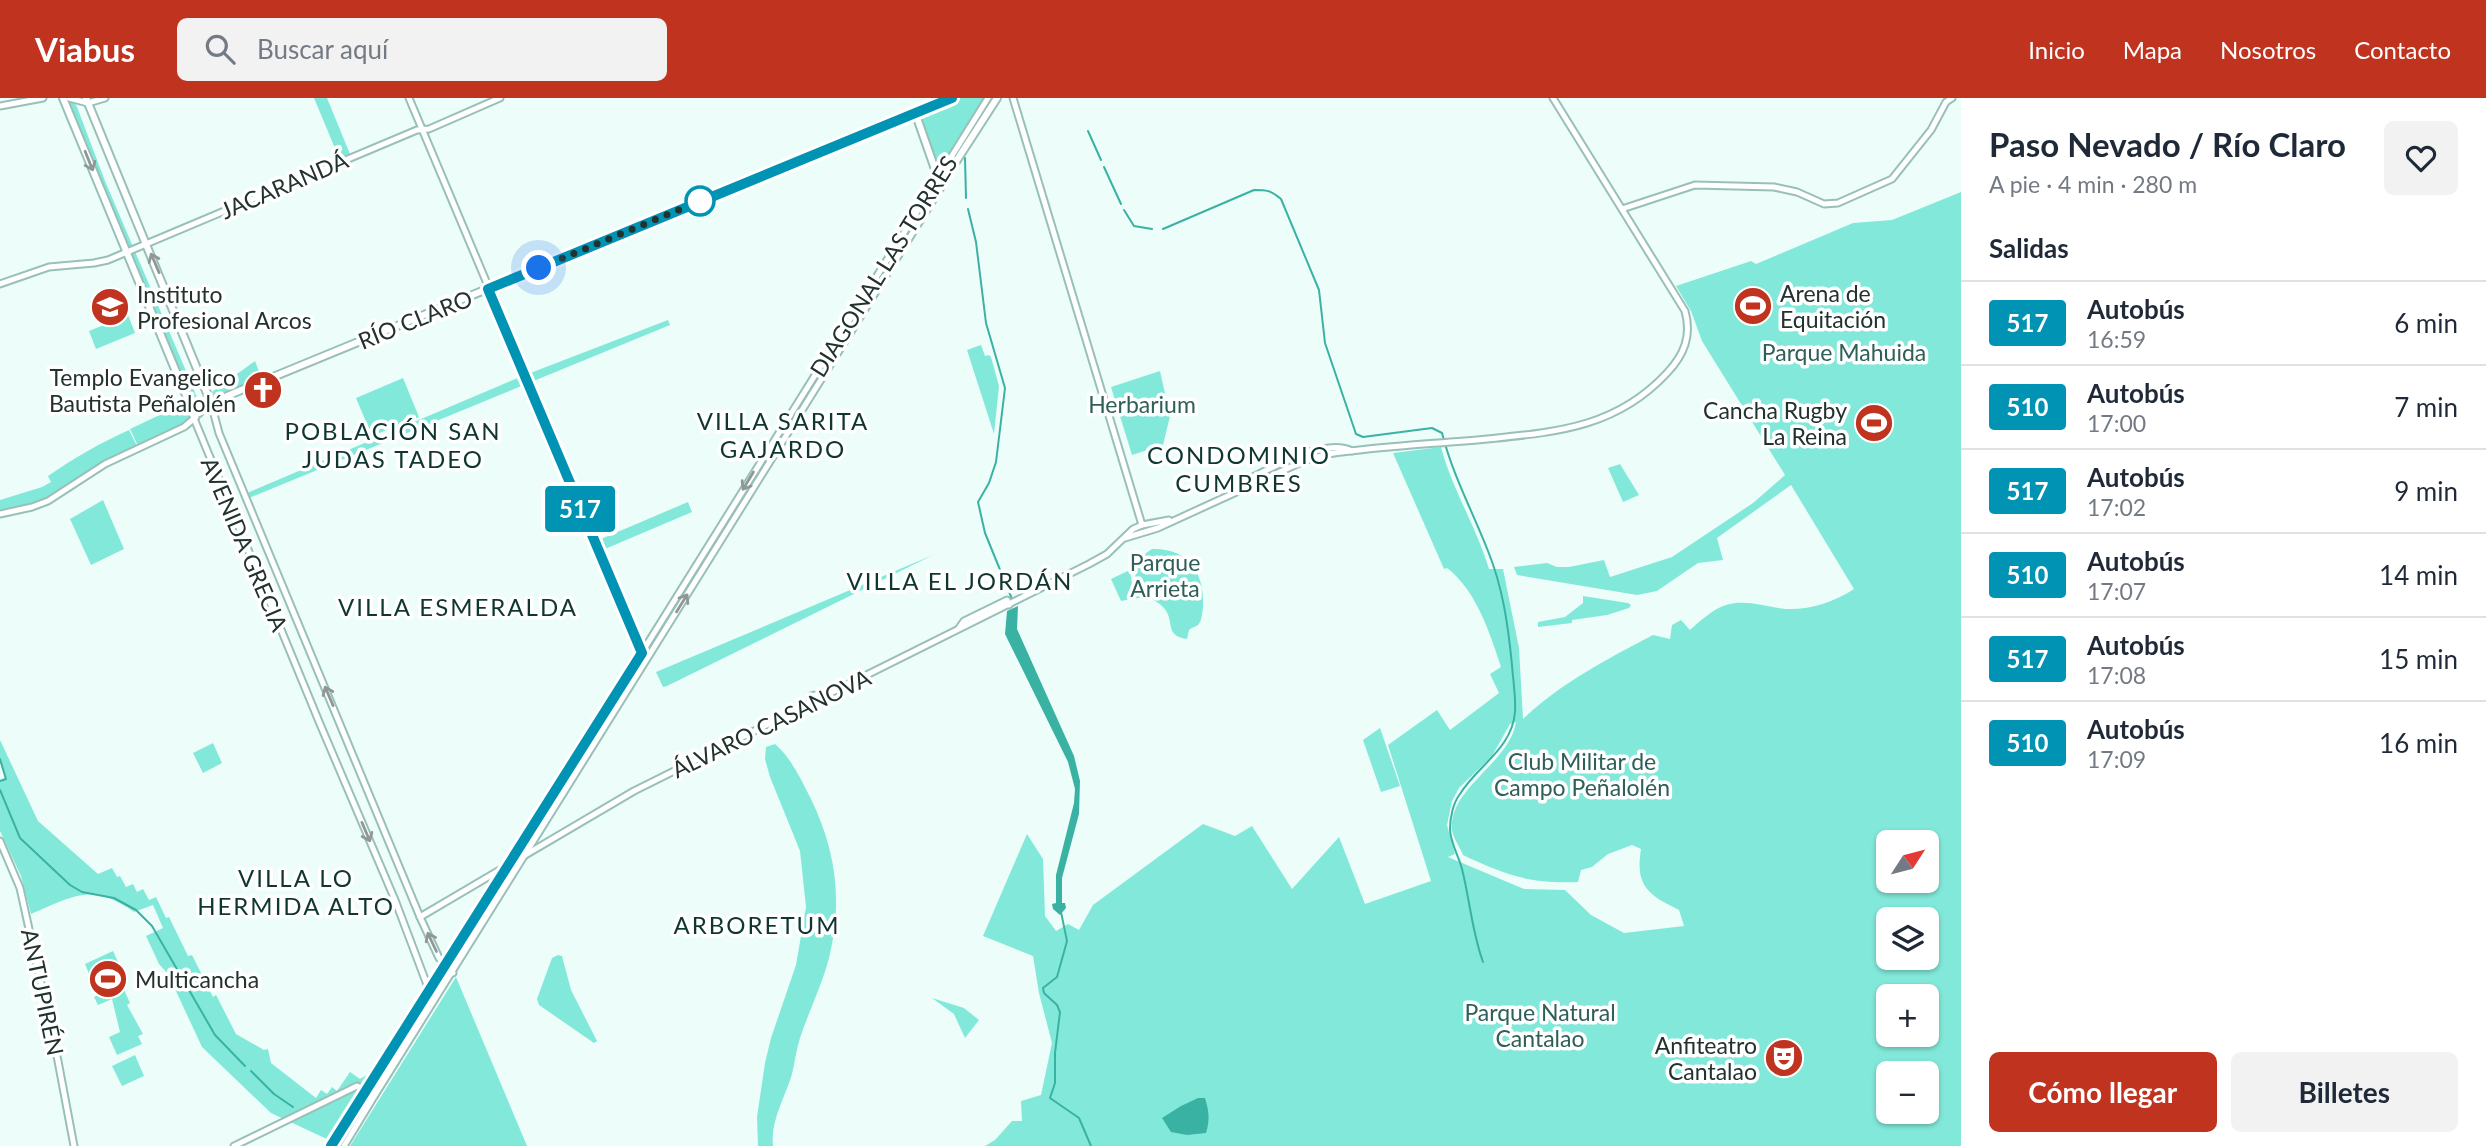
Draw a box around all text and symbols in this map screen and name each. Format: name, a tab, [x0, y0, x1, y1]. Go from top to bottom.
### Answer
search box	[177, 18, 667, 81]
text: Viabus	[35, 29, 135, 69]
icon: search	[201, 30, 239, 68]
text: Buscar aquí	[257, 33, 388, 65]
text: Inicio	[2028, 35, 2085, 64]
text: Mapa	[2123, 35, 2182, 64]
text: Nosotros	[2220, 35, 2316, 64]
text: Contacto	[2354, 35, 2451, 64]
button: heart	[2384, 121, 2458, 195]
text: Paso Nevado / Río Claro	[1989, 124, 2346, 164]
street label: JACARANDÁ	[216, 145, 352, 224]
one-way arrow	[84, 150, 97, 171]
street label: DIAGONAL LAS TORRES	[803, 150, 963, 382]
text: A pie · 4 min · 280 m	[1989, 170, 2197, 198]
unlabelled marker	[685, 186, 715, 216]
text: Salidas	[1989, 232, 2069, 264]
your location	[521, 250, 556, 285]
one-way arrow	[147, 253, 160, 274]
place label: Arena de Equitación	[1780, 279, 1886, 333]
place label: Instituto Profesional Arcos	[137, 280, 312, 334]
street label: RÍO CLARO	[354, 283, 476, 355]
sports icon: Arena de Equitación	[1732, 285, 1774, 327]
school or university icon: Instituto Profesional Arcos	[89, 286, 131, 328]
text: Autobús	[2087, 293, 2185, 325]
text: 6 min	[2394, 307, 2458, 339]
text: 517	[2007, 308, 2048, 337]
text: 16:59	[2087, 325, 2146, 353]
park label: Parque Mahuida	[1762, 338, 1926, 366]
place label: Templo Evangelico Bautista Peñalolén	[49, 363, 236, 417]
church icon: Templo Evangelico Bautista Peñalolén	[242, 369, 284, 411]
text: Autobús	[2087, 377, 2185, 409]
park label: Herbarium	[1088, 390, 1196, 418]
text: 7 min	[2394, 391, 2458, 423]
text: 510	[2007, 392, 2048, 421]
place label: Cancha Rugby La Reina	[1703, 396, 1847, 450]
sports icon: Cancha Rugby La Reina	[1853, 402, 1895, 444]
district label: VILLA SARITA GAJARDO	[697, 406, 869, 463]
text: 17:00	[2087, 409, 2146, 437]
district label: POBLACIÓN SAN JUDAS TADEO	[285, 416, 501, 473]
district label: CONDOMINIO CUMBRES	[1147, 440, 1331, 497]
street label: AVENIDA GRECIA	[196, 453, 294, 636]
text: Autobús	[2087, 461, 2185, 493]
one-way arrow	[741, 471, 755, 491]
text: 9 min	[2394, 475, 2458, 507]
text: 517	[2007, 476, 2048, 505]
line badge: 517	[540, 486, 620, 532]
text: 17:02	[2087, 493, 2146, 521]
text: 517	[559, 494, 601, 523]
text: Autobús	[2087, 545, 2185, 577]
park label: Parque Arrieta	[1130, 548, 1200, 602]
text: 14 min	[2379, 559, 2458, 591]
text: 510	[2007, 560, 2048, 589]
district label: VILLA EL JORDÁN	[847, 566, 1073, 595]
text: 17:07	[2087, 577, 2146, 605]
district label: VILLA ESMERALDA	[338, 592, 578, 621]
one-way arrow	[676, 594, 690, 614]
text: Autobús	[2087, 629, 2185, 661]
text: 15 min	[2379, 643, 2458, 675]
text: 517	[2007, 644, 2048, 673]
text: 17:08	[2087, 661, 2146, 689]
street label: ÁLVARO CASANOVA	[667, 662, 875, 783]
one-way arrow	[321, 686, 334, 707]
text: Autobús	[2087, 713, 2185, 745]
text: 16 min	[2379, 727, 2458, 759]
text: 510	[2007, 728, 2048, 757]
text: 17:09	[2087, 745, 2146, 773]
park label: Club Militar de Campo Peñalolén	[1494, 747, 1670, 801]
one-way arrow	[360, 821, 373, 842]
north arrow	[1876, 830, 1939, 892]
map controls	[1876, 830, 1939, 1124]
district label: VILLA LO HERMIDA ALTO	[197, 863, 395, 920]
button: layers	[1876, 907, 1939, 970]
district label: ARBORETUM	[673, 910, 841, 939]
street label: ANTUPIRÉN	[16, 926, 70, 1058]
one-way arrow	[424, 931, 437, 952]
sports icon: Multicancha	[87, 958, 129, 1000]
place label: Multicancha	[135, 965, 259, 993]
button: +	[1876, 984, 1939, 1047]
park label: Parque Natural Cantalao	[1464, 998, 1616, 1052]
place label: Anfiteatro Cantalao	[1655, 1031, 1757, 1085]
theatre icon: Anfiteatro Cantalao	[1763, 1037, 1805, 1079]
button: Cómo llegar	[1989, 1052, 2217, 1132]
button: Billetes	[2231, 1052, 2458, 1132]
button: −	[1876, 1061, 1939, 1124]

